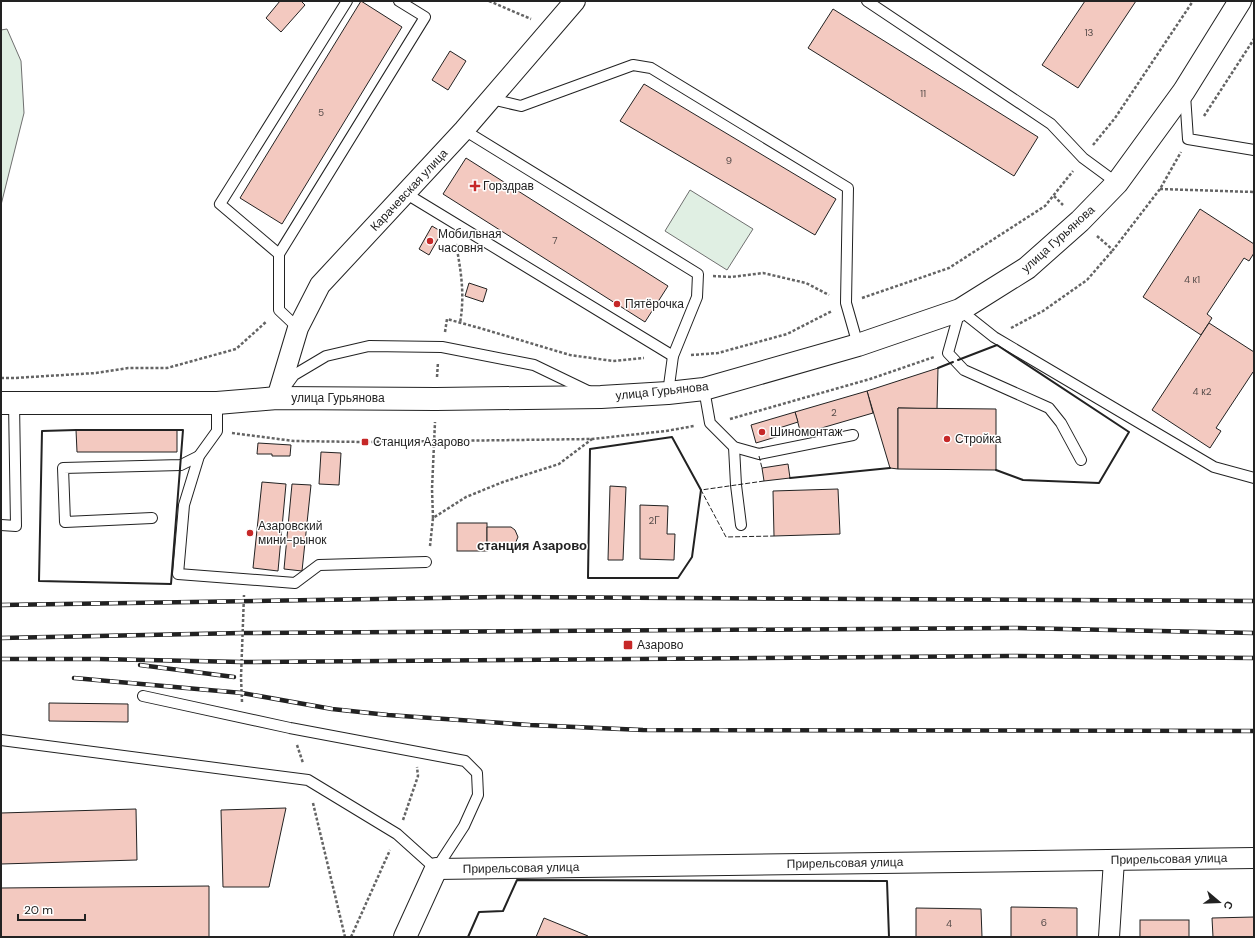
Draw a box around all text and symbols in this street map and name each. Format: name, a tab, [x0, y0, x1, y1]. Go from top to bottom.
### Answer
house number: 13	[1084, 26, 1094, 39]
house number: 11	[920, 87, 926, 100]
house number: 5	[318, 106, 324, 119]
street label: Карачевская улица	[367, 145, 451, 235]
house number: 9	[726, 154, 732, 167]
place label: Горздрав	[483, 178, 534, 194]
marker: Горздрав	[470, 181, 480, 191]
street label: улица Гурьянова	[1018, 202, 1098, 276]
place label: Мобильная часовня	[438, 226, 501, 256]
house number: 7	[552, 234, 558, 247]
marker: Мобильная часовня	[425, 236, 435, 246]
house number: 4 к1	[1184, 273, 1200, 286]
place label: Пятёрочка	[625, 296, 684, 312]
marker: Пятёрочка	[612, 299, 622, 309]
street label: улица Гурьянова	[615, 378, 710, 404]
house number: 4 к2	[1193, 385, 1212, 398]
street label: улица Гурьянова	[291, 390, 385, 406]
house number: 2	[831, 406, 837, 419]
place label: Шиномонтаж	[770, 424, 843, 440]
marker: Шиномонтаж	[757, 427, 767, 437]
place label: Стройка	[955, 431, 1002, 447]
place label: Станция Азарово	[373, 434, 470, 450]
marker: Стройка	[942, 434, 952, 444]
marker: Станция Азарово	[360, 437, 370, 447]
house number: 2Г	[648, 514, 660, 527]
place label: Азаровский мини-рынок	[258, 518, 327, 548]
marker: Азаровский мини-рынок	[245, 528, 255, 538]
district label: станция Азарово	[477, 537, 587, 554]
place label: Азарово	[637, 637, 684, 653]
marker: Азарово	[622, 639, 634, 651]
street label: Прирельсовая улица	[1111, 850, 1228, 868]
street label: Прирельсовая улица	[787, 854, 904, 872]
street label: Прирельсовая улица	[463, 859, 580, 877]
north arrow	[1199, 882, 1239, 922]
scale bar	[18, 896, 85, 922]
text: С	[1221, 899, 1236, 911]
text: 20 m	[24, 902, 53, 918]
house number: 6	[1041, 916, 1047, 929]
house number: 4	[946, 917, 952, 930]

